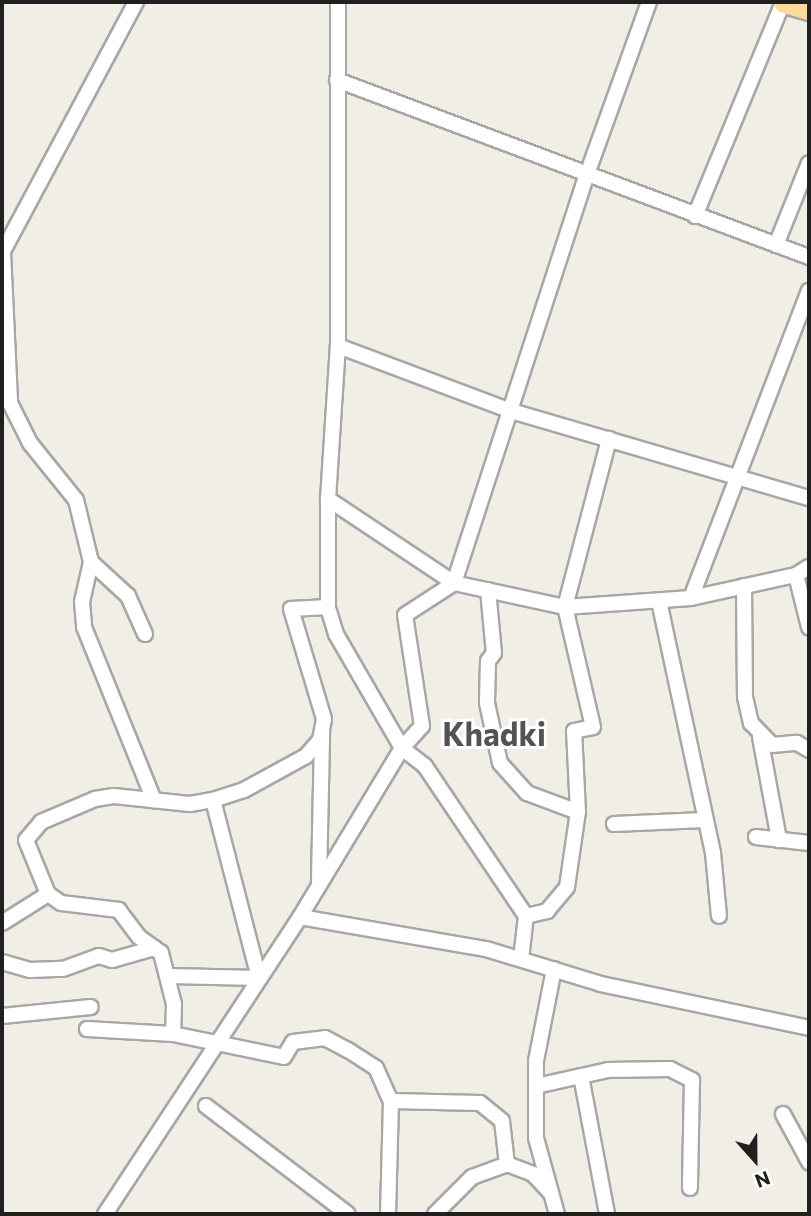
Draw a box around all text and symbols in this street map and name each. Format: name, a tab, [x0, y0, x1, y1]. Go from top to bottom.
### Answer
district label: Khadki	[442, 714, 546, 752]
north arrow	[720, 1125, 790, 1195]
text: N	[752, 1167, 773, 1193]

